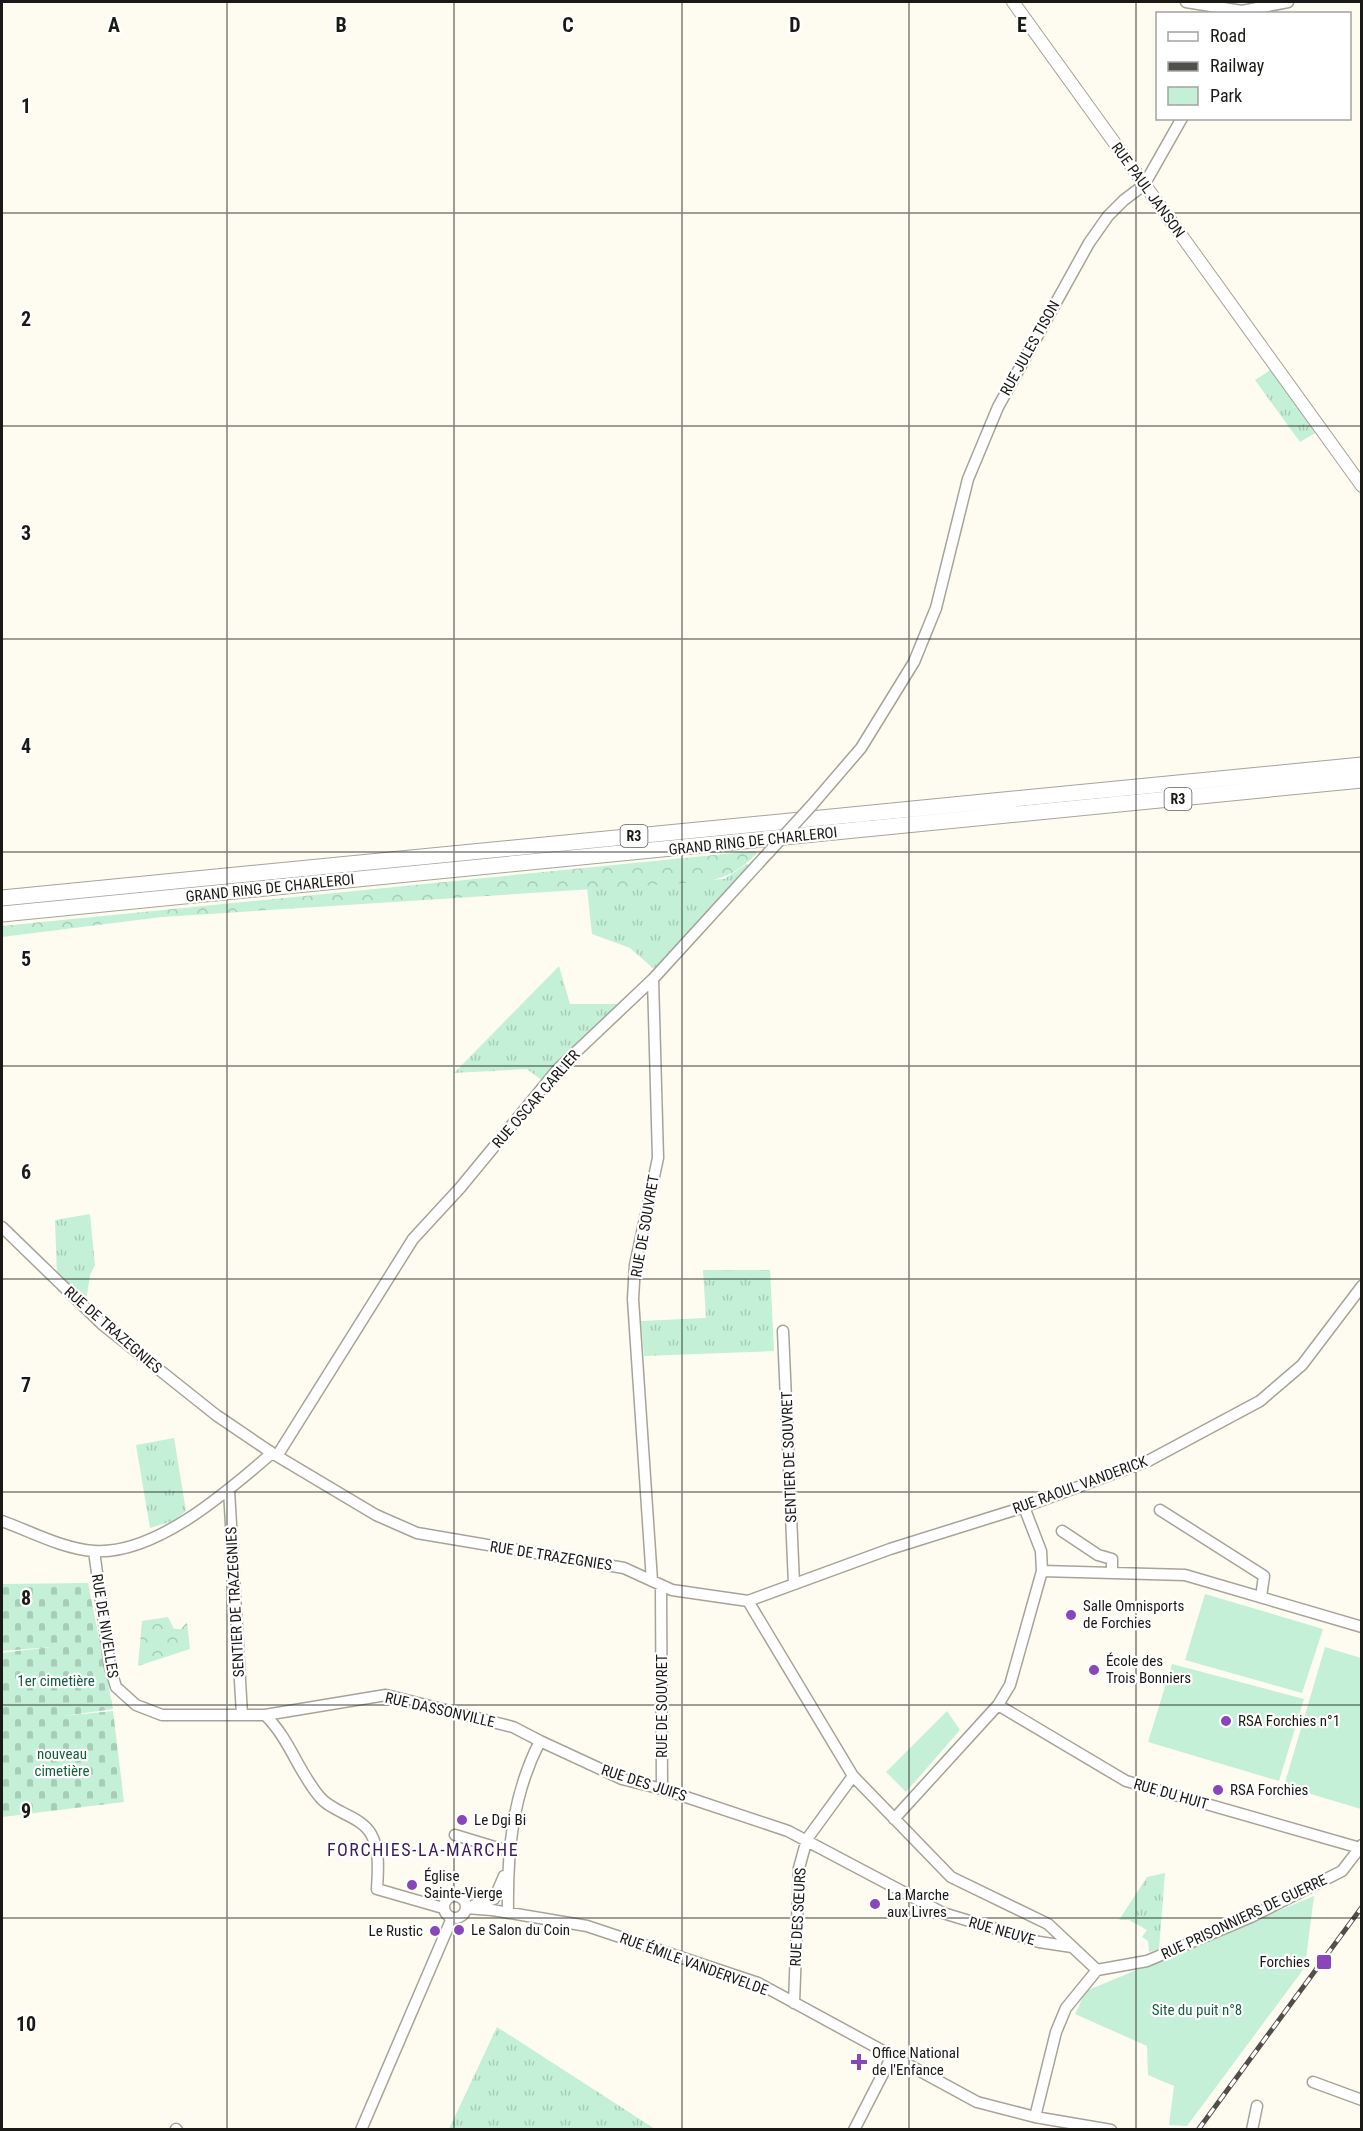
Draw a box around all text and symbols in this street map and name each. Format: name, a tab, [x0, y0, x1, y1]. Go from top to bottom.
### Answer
legend	[1156, 12, 1351, 120]
text: A	[108, 13, 120, 37]
text: B	[335, 13, 347, 37]
text: C	[562, 13, 574, 37]
text: D	[789, 13, 801, 37]
text: E	[1017, 13, 1027, 37]
text: Road	[1210, 25, 1246, 46]
text: Railway	[1210, 55, 1265, 76]
text: Park	[1210, 85, 1242, 106]
text: 1	[21, 94, 31, 118]
street label: RUE PAUL JANSON	[1107, 139, 1189, 241]
street label: RUE JULES TISON	[996, 297, 1064, 399]
text: 2	[21, 307, 31, 331]
text: 3	[21, 521, 31, 545]
text: 4	[21, 734, 31, 758]
road number: R3	[1164, 788, 1192, 810]
street label: GRAND RING DE CHARLEROI	[668, 823, 838, 859]
road number: R3	[620, 825, 648, 847]
street label: GRAND RING DE CHARLEROI	[185, 870, 355, 906]
text: 5	[21, 947, 31, 971]
street label: RUE OSCAR CARLIER	[489, 1046, 584, 1152]
text: 6	[21, 1160, 31, 1184]
street label: RUE DE SOUVRET	[627, 1173, 663, 1279]
street label: RUE DE TRAZEGNIES	[61, 1283, 166, 1377]
text: 7	[21, 1373, 31, 1397]
street label: SENTIER DE SOUVRET	[778, 1391, 800, 1523]
street label: RUE RAOUL VANDERICK	[1010, 1452, 1151, 1518]
street label: SENTIER DE TRAZEGNIES	[222, 1526, 248, 1678]
street label: RUE DE TRAZEGNIES	[489, 1537, 614, 1575]
street label: RUE DE NIVELLES	[88, 1573, 122, 1680]
text: 8	[21, 1586, 31, 1610]
place label: Salle Omnisports de Forchies	[1083, 1597, 1184, 1632]
marker: Salle Omnisports de Forchies	[1064, 1608, 1078, 1622]
place label: École des Trois Bonniers	[1106, 1652, 1191, 1687]
street label: RUE DE SOUVRET	[653, 1654, 671, 1758]
marker: École des Trois Bonniers	[1087, 1663, 1101, 1677]
park label: 1er cimetière	[17, 1672, 95, 1690]
street label: RUE DASSONVILLE	[383, 1689, 497, 1731]
place label: RSA Forchies n°1	[1238, 1712, 1340, 1730]
marker: RSA Forchies n°1	[1219, 1714, 1233, 1728]
park label: nouveau cimetière	[34, 1745, 90, 1780]
street label: RUE DES JUIFS	[599, 1761, 689, 1805]
street label: RUE DU HUIT	[1132, 1775, 1211, 1813]
place label: RSA Forchies	[1230, 1781, 1308, 1799]
marker: RSA Forchies	[1211, 1783, 1225, 1797]
text: 9	[21, 1799, 31, 1823]
place label: Le Dgi Bi	[474, 1811, 526, 1829]
marker: Le Dgi Bi	[455, 1813, 469, 1827]
district label: FORCHIES-LA-MARCHE	[327, 1839, 519, 1860]
place label: Église Sainte-Vierge	[424, 1867, 503, 1902]
street label: RUE DES SŒURS	[786, 1867, 810, 1967]
street label: RUE PRISONNIERS DE GUERRE	[1158, 1871, 1330, 1963]
marker: Église Sainte-Vierge	[405, 1878, 419, 1892]
place label: La Marche aux Livres	[887, 1886, 949, 1921]
marker: La Marche aux Livres	[868, 1897, 882, 1911]
street label: RUE NEUVE	[967, 1913, 1037, 1949]
place label: Le Salon du Coin	[471, 1921, 570, 1939]
place label: Le Rustic	[369, 1922, 423, 1940]
marker: Le Salon du Coin	[452, 1923, 466, 1937]
marker: Le Rustic	[428, 1924, 442, 1938]
street label: RUE ÉMILE VANDERVELDE	[617, 1929, 771, 1999]
place label: Forchies	[1259, 1953, 1310, 1971]
marker: Forchies	[1315, 1953, 1333, 1971]
park label: Site du puit n°8	[1152, 2001, 1242, 2019]
text: 10	[16, 2012, 36, 2036]
place label: Office National de l'Enfance	[872, 2044, 959, 2079]
marker: Office National de l'Enfance	[850, 2053, 868, 2071]

